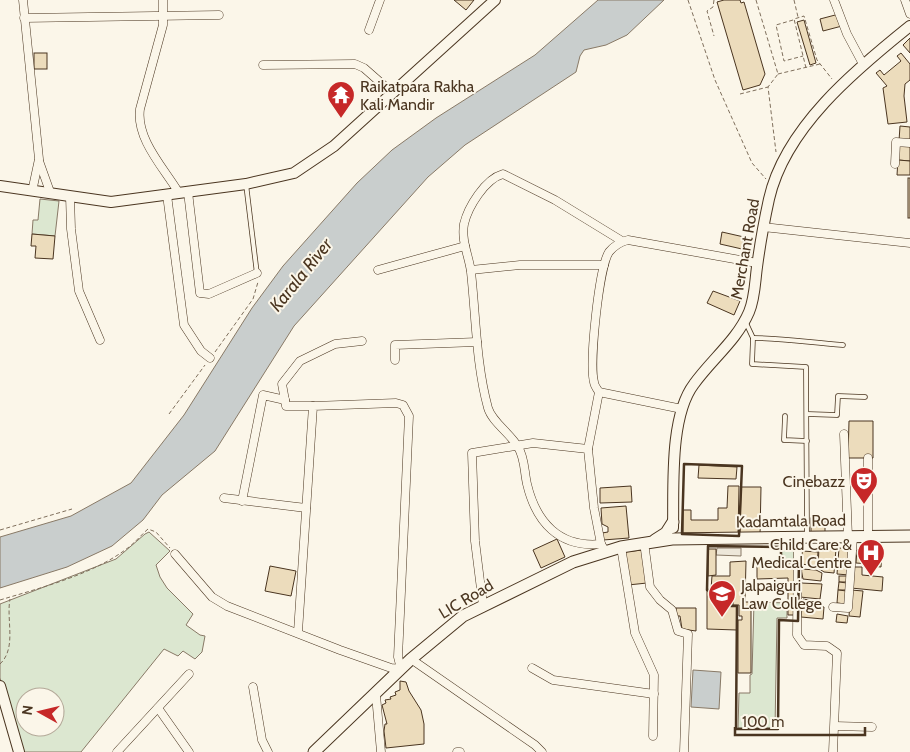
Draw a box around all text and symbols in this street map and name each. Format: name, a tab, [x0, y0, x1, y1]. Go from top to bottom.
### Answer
place label: Raikatpara Rakha Kali Mandir	[360, 77, 475, 114]
temple icon: Raikatpara Rakha Kali Mandir	[326, 80, 356, 119]
street label: Merchant Road	[727, 197, 763, 301]
water label: Karala River	[265, 233, 338, 316]
theatre icon: Cinebazz	[849, 466, 879, 505]
place label: Cinebazz	[782, 472, 845, 491]
street label: Kadamtala Road	[736, 511, 846, 531]
place label: Child Care & Medical Centre	[751, 535, 852, 572]
hospital icon: Child Care & Medical Centre	[856, 538, 886, 577]
street label: LIC Road	[435, 575, 497, 623]
place label: Jalpaiguri Law College	[740, 576, 822, 613]
school or university icon: Jalpaiguri Law College	[707, 579, 737, 618]
north arrow	[15, 687, 65, 737]
text: N	[18, 704, 37, 716]
scale bar	[735, 704, 865, 736]
text: 100 m	[742, 713, 784, 731]

